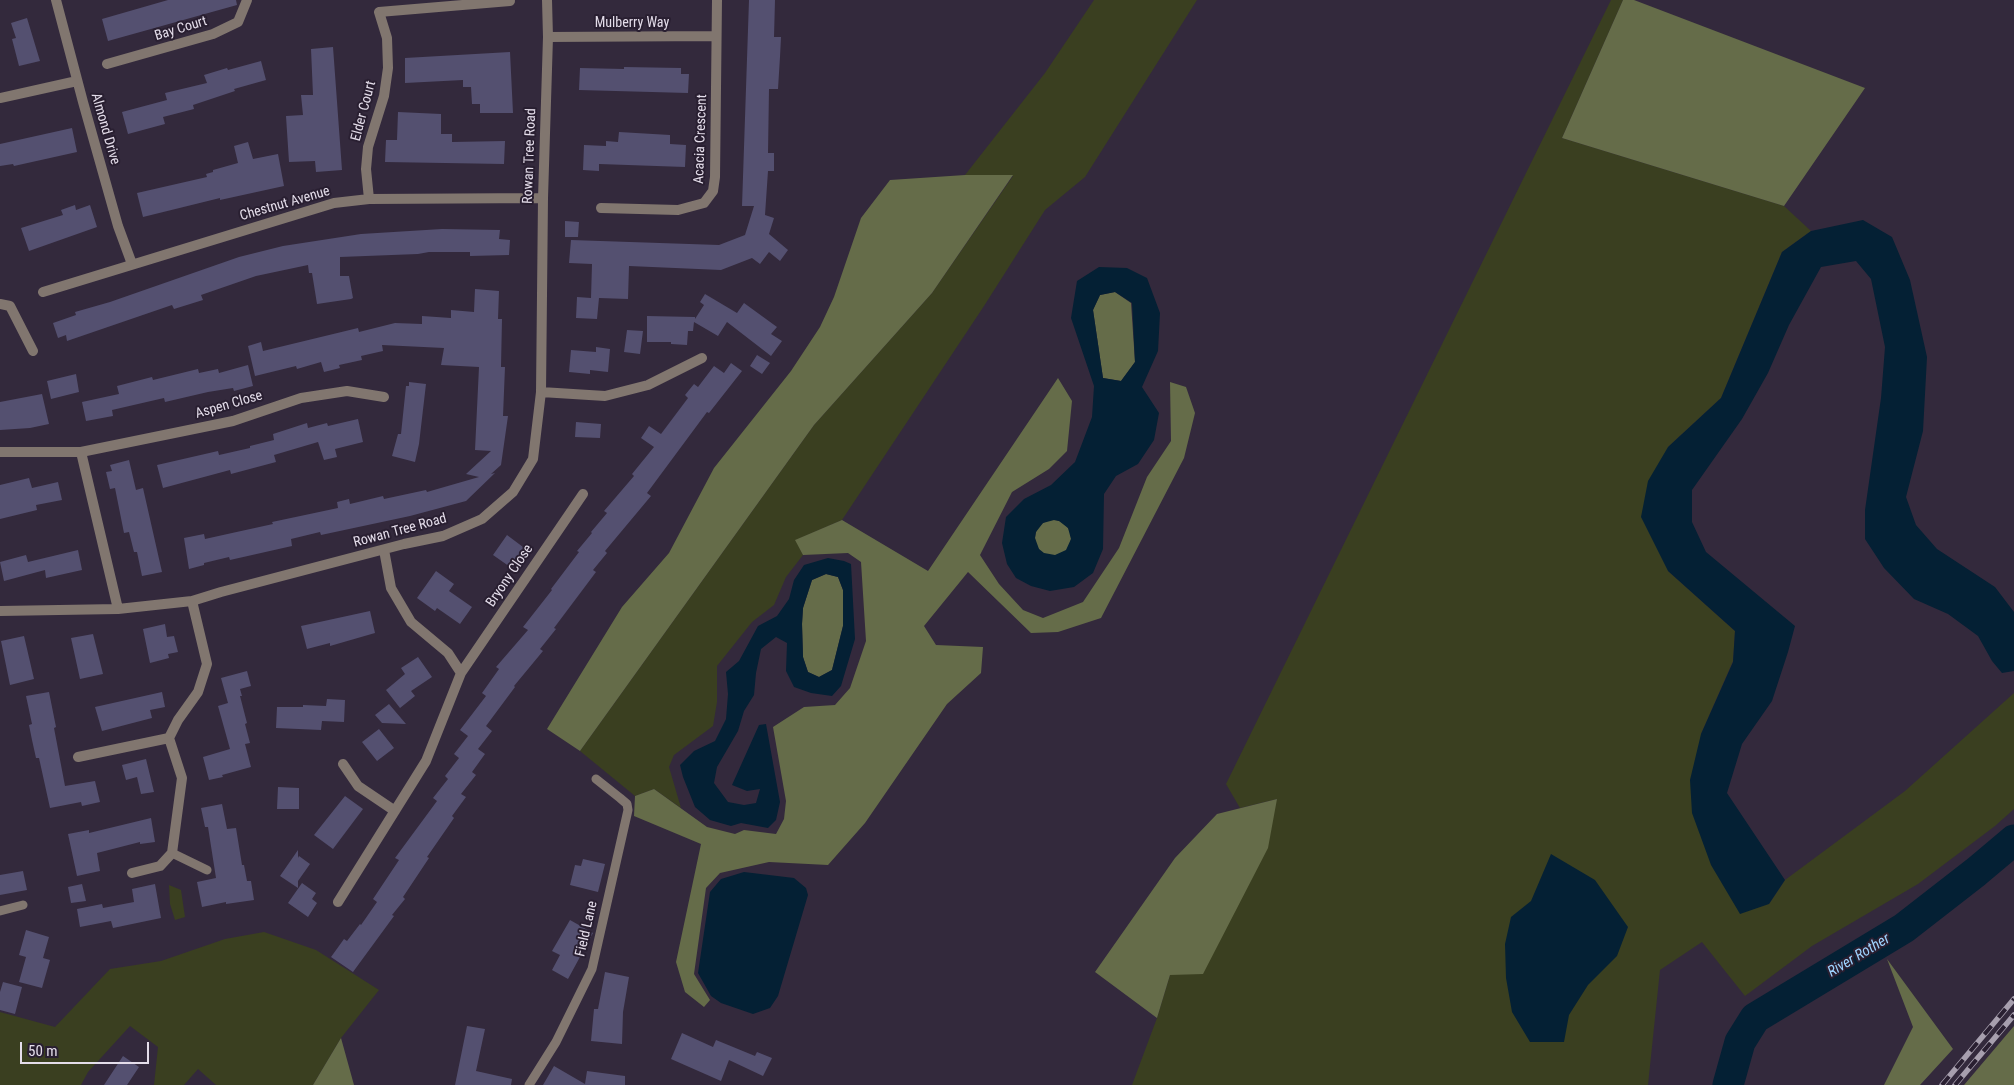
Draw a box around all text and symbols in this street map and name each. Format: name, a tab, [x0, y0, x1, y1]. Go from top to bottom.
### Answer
street label: Bay Court	[153, 13, 209, 45]
street label: Mulberry Way	[595, 15, 669, 31]
street label: Elder Court	[348, 79, 380, 143]
street label: Almond Drive	[87, 91, 123, 167]
street label: Acacia Crescent	[691, 94, 711, 184]
street label: Rowan Tree Road	[520, 108, 540, 204]
street label: Chestnut Avenue	[238, 183, 332, 225]
street label: Aspen Close	[194, 387, 264, 423]
street label: Rowan Tree Road	[352, 511, 448, 551]
street label: Bryony Close	[483, 542, 537, 610]
street label: Field Lane	[572, 900, 602, 958]
water label: River Rother	[1825, 930, 1893, 982]
scale bar	[22, 1032, 151, 1064]
text: 50 m	[28, 1042, 58, 1060]

